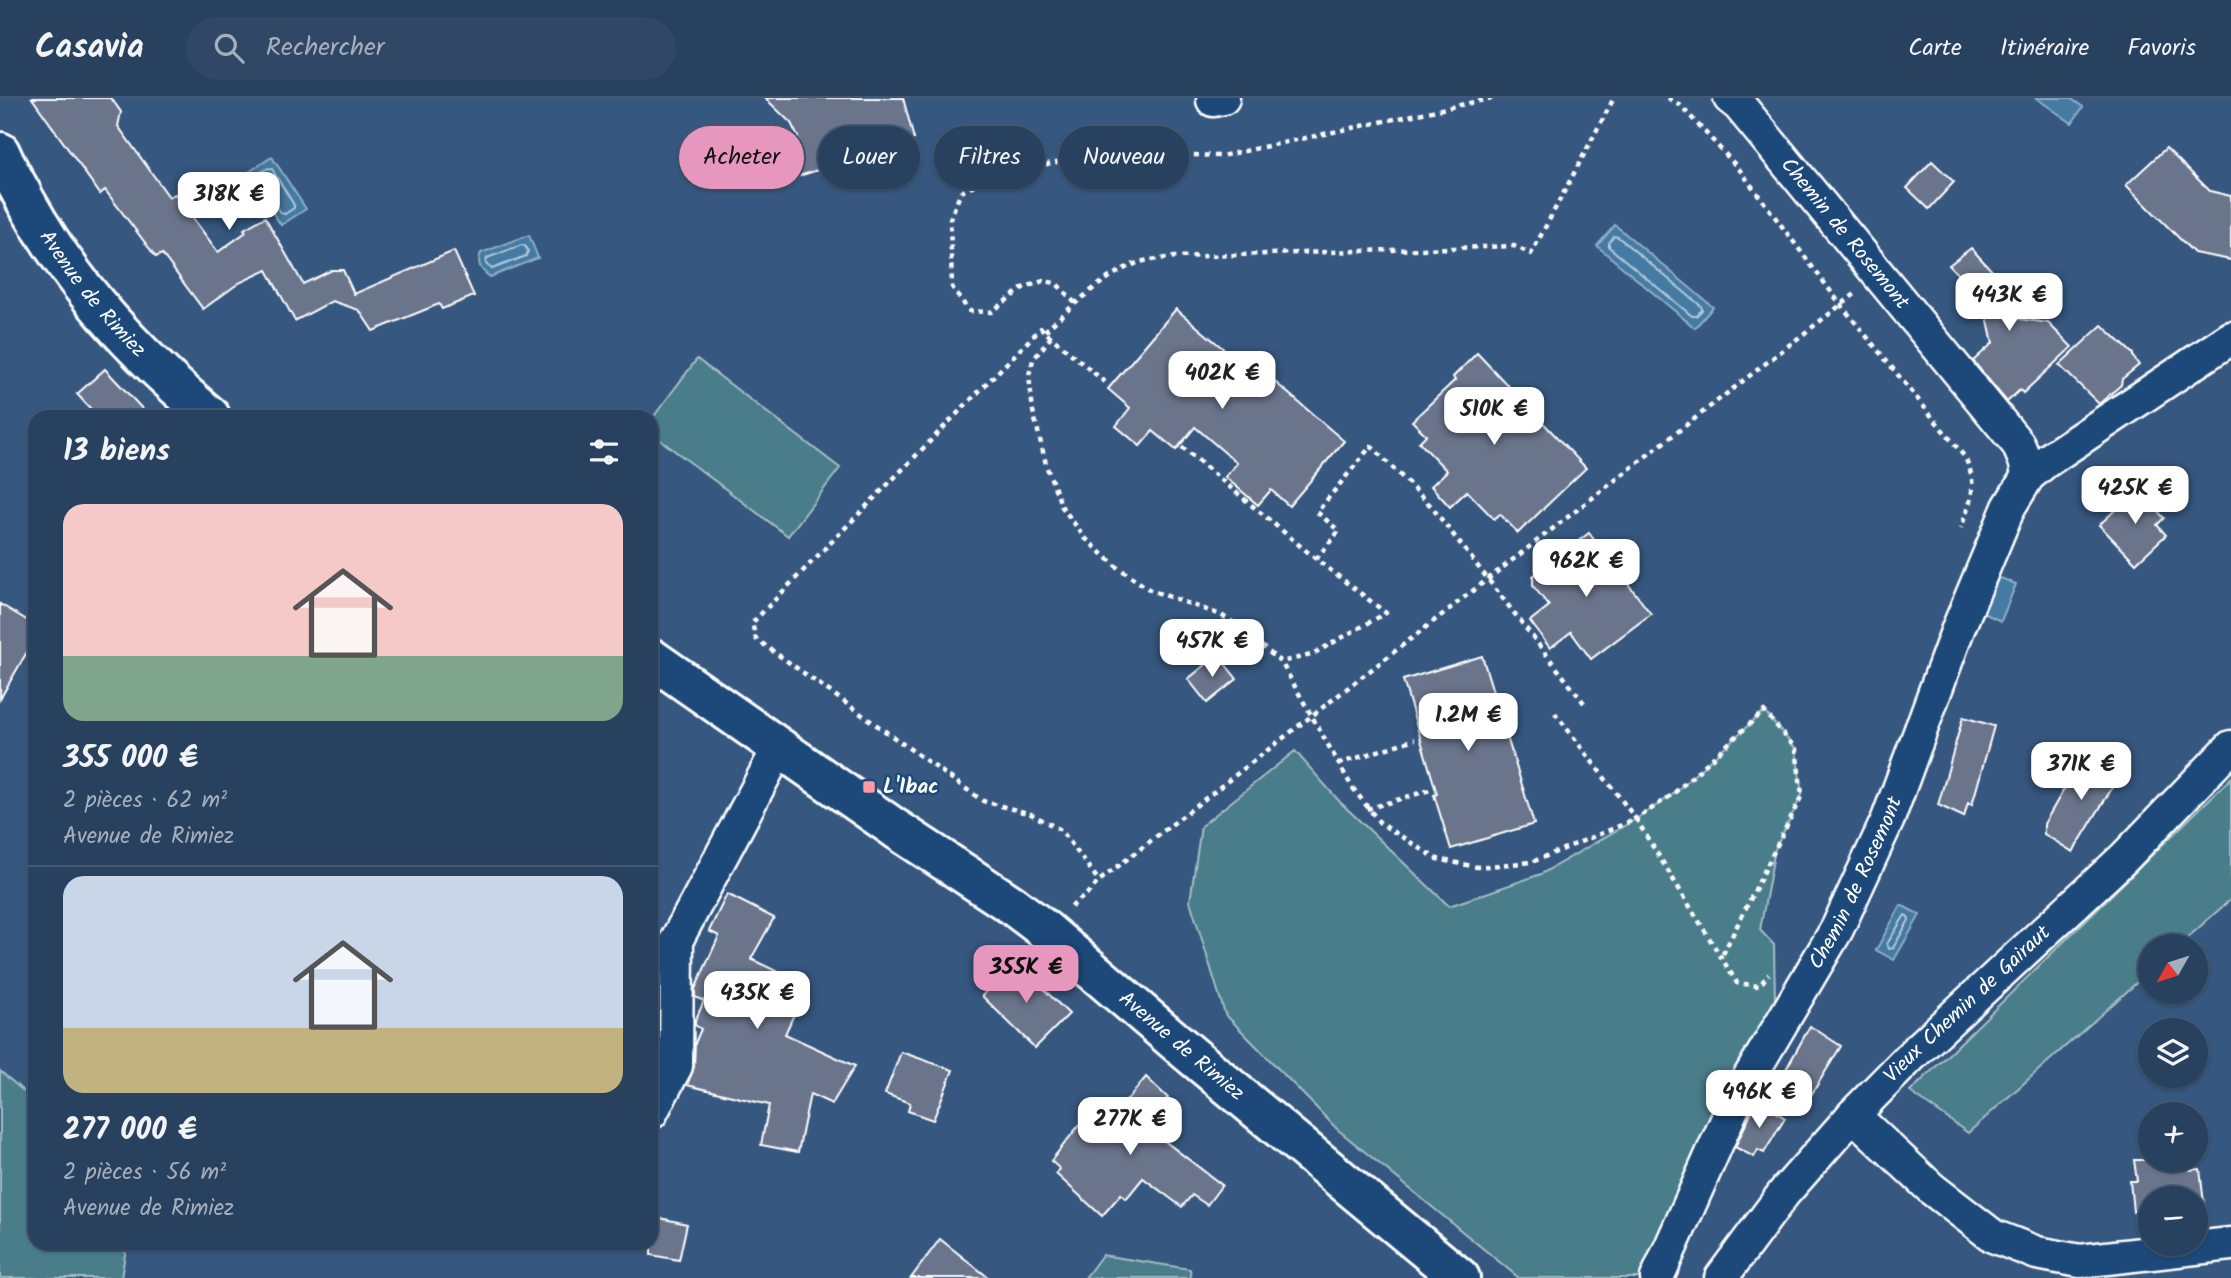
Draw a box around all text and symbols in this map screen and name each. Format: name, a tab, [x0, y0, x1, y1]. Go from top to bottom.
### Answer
search box	[186, 17, 676, 80]
text: Casavia	[35, 22, 144, 75]
text: Rechercher	[266, 27, 384, 69]
icon: search	[210, 29, 248, 67]
text: Carte	[1908, 29, 1962, 68]
text: Itinéraire	[2000, 29, 2089, 68]
text: Favoris	[2127, 29, 2196, 68]
chip: Acheter	[679, 126, 804, 189]
chip: Louer	[818, 126, 920, 189]
chip: Filtres	[934, 126, 1045, 189]
chip: Nouveau	[1059, 126, 1189, 189]
street label: Chemin de Rosemont	[1772, 150, 1918, 318]
pin: 318K €	[172, 172, 286, 232]
text: 318K €	[194, 177, 264, 213]
street label: Avenue de Rimiez	[30, 224, 154, 366]
pin: 443K €	[1952, 274, 2066, 333]
text: 443K €	[1972, 278, 2046, 314]
pin: 402K €	[1165, 352, 1279, 411]
text: 402K €	[1184, 356, 1260, 392]
pin: 510K €	[1437, 388, 1551, 447]
text: 510K €	[1460, 392, 1528, 428]
text: 13 biens	[63, 428, 170, 476]
icon: filters	[585, 433, 623, 471]
pin: 425K €	[2078, 466, 2192, 526]
text: 425K €	[2098, 471, 2172, 507]
pin: 962K €	[1529, 540, 1643, 599]
text: 962K €	[1549, 544, 1623, 580]
icon: home	[280, 550, 406, 676]
pin: 457K €	[1155, 620, 1269, 679]
text: 457K €	[1176, 624, 1248, 660]
pin: 1.2M €	[1411, 694, 1525, 753]
text: 1.2M €	[1435, 698, 1501, 734]
text: 355 000 €	[63, 735, 198, 783]
pin: 371K €	[2024, 742, 2138, 802]
text: 371K €	[2047, 747, 2115, 783]
place label: L'Ibac	[883, 771, 938, 804]
marker: L'Ibac	[861, 779, 877, 795]
text: 2 pièces · 62 m²	[63, 783, 227, 819]
street label: Chemin de Rosemont	[1800, 791, 1912, 976]
text: Avenue de Rimiez	[63, 819, 234, 855]
street label: Vieux Chemin de Gairaut	[1876, 917, 2059, 1091]
icon: home	[280, 922, 406, 1048]
north arrow	[2138, 934, 2208, 1004]
map controls	[2138, 934, 2208, 1256]
pin: 355K €	[969, 946, 1083, 1005]
text: 355K €	[989, 950, 1063, 986]
pin: 435K €	[700, 972, 814, 1031]
text: 435K €	[720, 976, 794, 1012]
street label: Avenue de Rimiez	[1111, 983, 1252, 1109]
button: layers	[2138, 1018, 2208, 1088]
pin: 496K €	[1702, 1070, 1816, 1130]
text: 496K €	[1722, 1075, 1796, 1111]
pin: 277K €	[1073, 1098, 1187, 1157]
text: 277K €	[1094, 1102, 1166, 1138]
button: +	[2138, 1102, 2208, 1172]
text: 277 000 €	[63, 1107, 197, 1155]
text: 2 pièces · 56 m²	[63, 1155, 226, 1191]
button: −	[2138, 1186, 2208, 1256]
text: Avenue de Rimiez	[63, 1191, 234, 1227]

